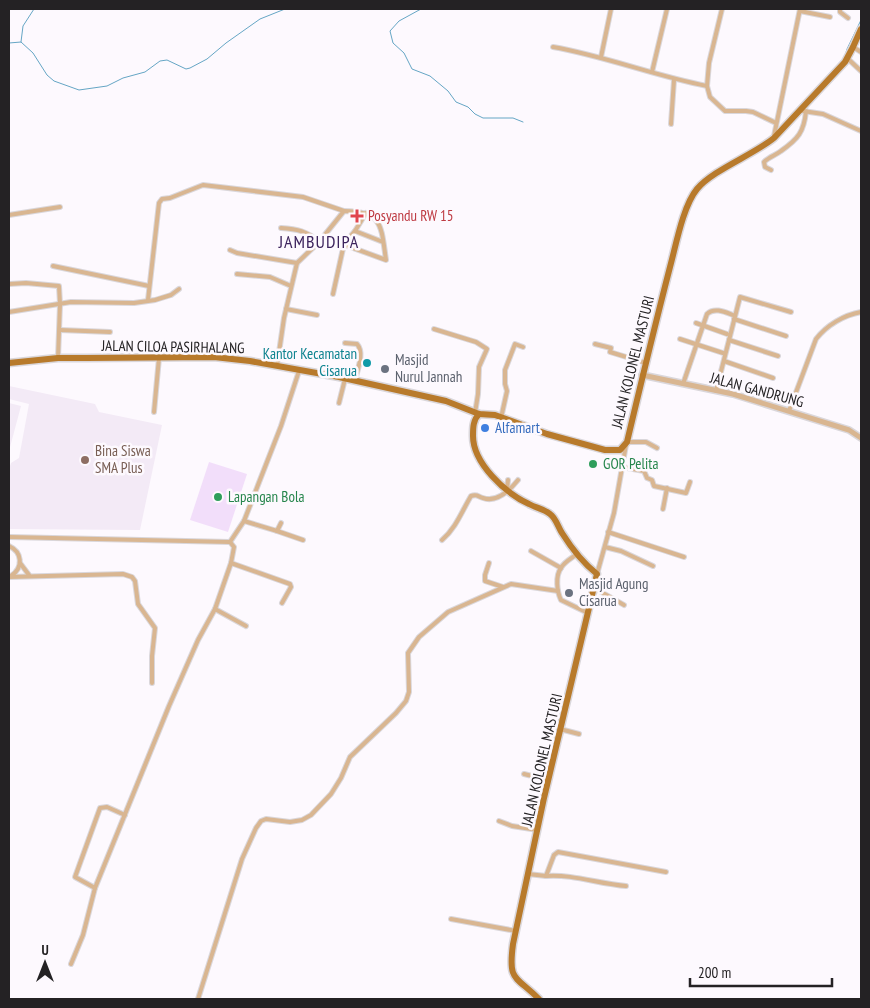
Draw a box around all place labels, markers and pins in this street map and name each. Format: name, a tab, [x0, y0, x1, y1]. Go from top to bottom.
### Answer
place label: Posyandu RW 15	[368, 206, 453, 225]
marker: Posyandu RW 15	[350, 209, 364, 223]
place label: Kantor Kecamatan Cisarua	[263, 344, 357, 380]
place label: Masjid Nurul Jannah	[395, 350, 462, 386]
marker: Kantor Kecamatan Cisarua	[361, 357, 373, 369]
marker: Masjid Nurul Jannah	[379, 363, 391, 375]
place label: Alfamart	[495, 418, 540, 437]
marker: Alfamart	[479, 422, 491, 434]
place label: Bina Siswa SMA Plus	[95, 441, 151, 477]
marker: Bina Siswa SMA Plus	[79, 454, 91, 466]
place label: GOR Pelita	[603, 454, 658, 473]
marker: GOR Pelita	[587, 458, 599, 470]
place label: Lapangan Bola	[228, 487, 304, 506]
marker: Lapangan Bola	[212, 491, 224, 503]
place label: Masjid Agung Cisarua	[579, 574, 648, 610]
marker: Masjid Agung Cisarua	[563, 587, 575, 599]

